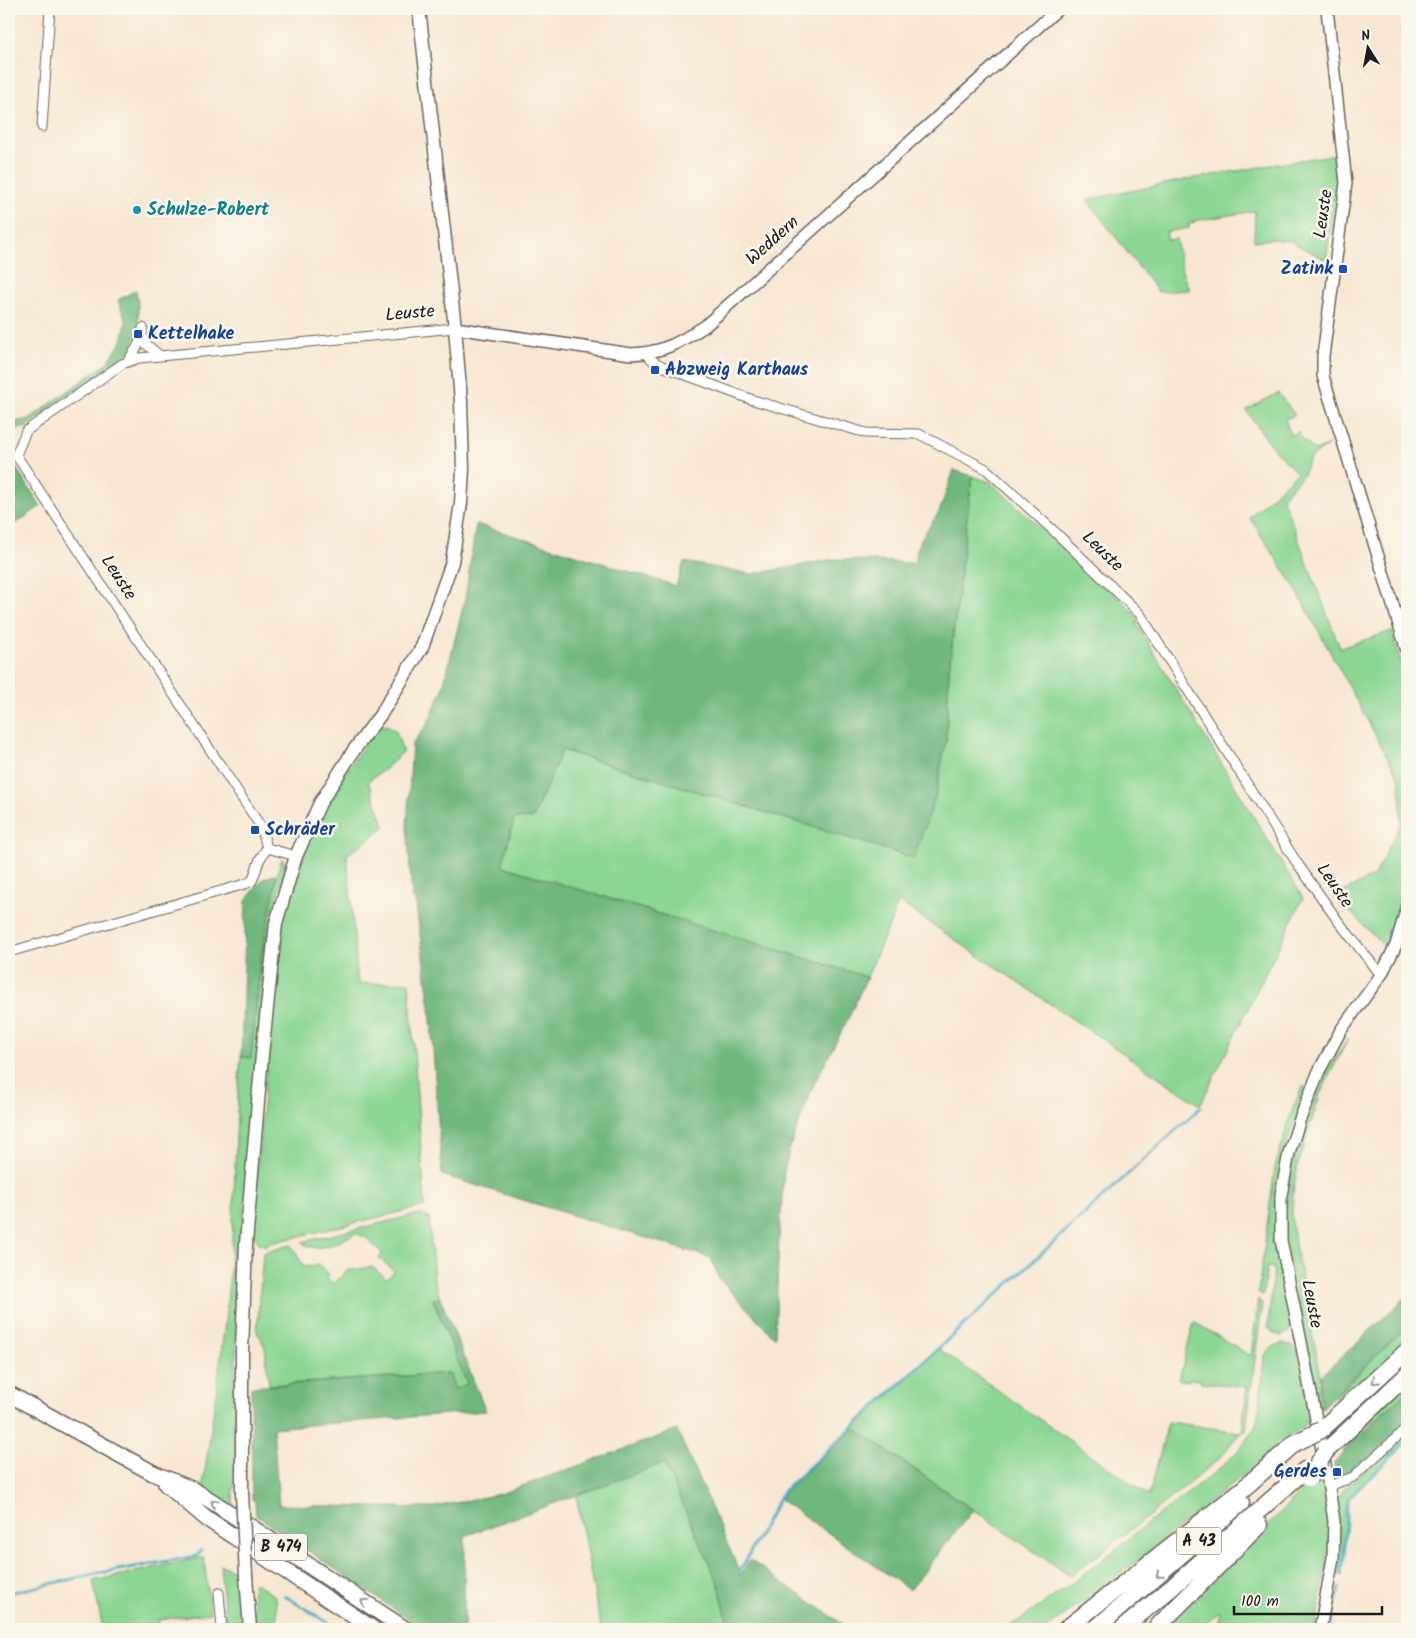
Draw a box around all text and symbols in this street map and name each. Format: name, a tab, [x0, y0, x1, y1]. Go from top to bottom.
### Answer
north arrow	[1344, 22, 1394, 72]
text: N	[1359, 25, 1372, 48]
street label: Leuste	[1306, 188, 1342, 240]
place label: Schulze-Robert	[147, 196, 270, 225]
marker: Schulze-Robert	[131, 204, 143, 216]
street label: Weddern	[740, 209, 806, 273]
place label: Zatink	[1281, 255, 1334, 284]
marker: Zatink	[1337, 263, 1349, 275]
street label: Leuste	[384, 297, 436, 331]
place label: Kettelhake	[148, 320, 235, 349]
marker: Kettelhake	[132, 328, 144, 340]
place label: Abzweig Karthaus	[665, 356, 809, 385]
marker: Abzweig Karthaus	[649, 364, 661, 376]
street label: Leuste	[1074, 524, 1130, 580]
street label: Leuste	[92, 549, 144, 607]
place label: Schräder	[265, 816, 336, 845]
marker: Schräder	[249, 824, 261, 836]
street label: Leuste	[1308, 857, 1360, 915]
street label: Leuste	[1292, 1277, 1330, 1331]
one-way arrow	[1372, 1375, 1381, 1384]
place label: Gerdes	[1274, 1458, 1328, 1487]
marker: Gerdes	[1331, 1466, 1343, 1478]
one-way arrow	[211, 1500, 220, 1509]
road number: A 43	[1176, 1528, 1222, 1554]
road number: B 474	[255, 1534, 307, 1560]
one-way arrow	[1155, 1570, 1164, 1579]
scale bar	[1234, 1583, 1381, 1615]
text: 100 m	[1241, 1590, 1279, 1614]
one-way arrow	[361, 1599, 370, 1608]

